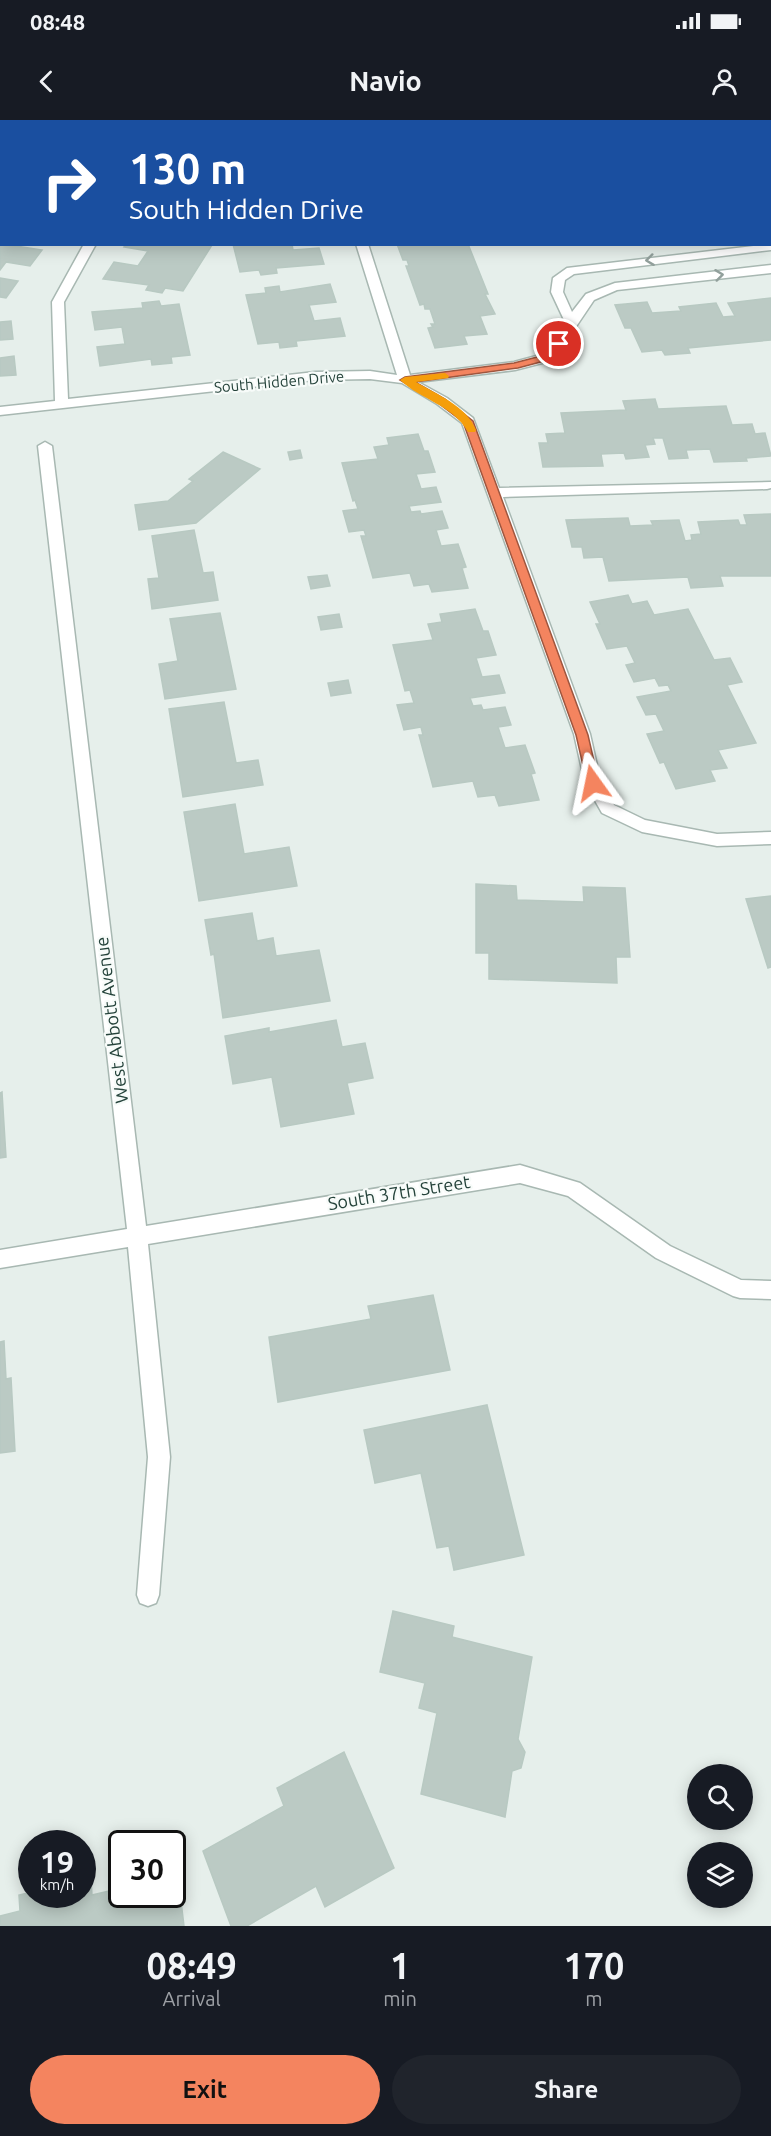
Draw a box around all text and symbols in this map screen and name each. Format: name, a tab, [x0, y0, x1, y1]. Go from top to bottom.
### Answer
text: 08:48	[30, 9, 85, 34]
icon: back	[30, 65, 63, 98]
icon: person	[708, 65, 741, 98]
text: Navio	[349, 66, 422, 96]
icon: right	[30, 144, 108, 222]
text: 130 m	[129, 145, 246, 192]
text: South Hidden Drive	[129, 194, 364, 224]
one-way arrow	[646, 253, 655, 266]
one-way arrow	[715, 269, 724, 282]
pin	[533, 318, 584, 369]
icon: arrive	[542, 327, 575, 360]
street label: South Hidden Drive	[213, 367, 345, 396]
position arrow	[561, 751, 625, 815]
street label: West Abbott Avenue	[91, 936, 131, 1104]
street label: South 37th Street	[326, 1171, 471, 1213]
map controls	[687, 1764, 753, 1908]
button: search	[687, 1764, 753, 1830]
speed limit sign: 30	[108, 1830, 186, 1908]
button: layers	[687, 1842, 753, 1908]
text: 19	[40, 1845, 74, 1879]
text: km/h	[40, 1876, 74, 1893]
text: 08:49	[147, 1945, 237, 1986]
text: 1	[390, 1945, 410, 1986]
text: 170	[563, 1945, 624, 1986]
text: Arrival	[163, 1987, 221, 2010]
text: min	[383, 1987, 417, 2010]
text: m	[585, 1987, 603, 2010]
button: Exit	[30, 2055, 380, 2124]
button: Share	[392, 2055, 741, 2124]

